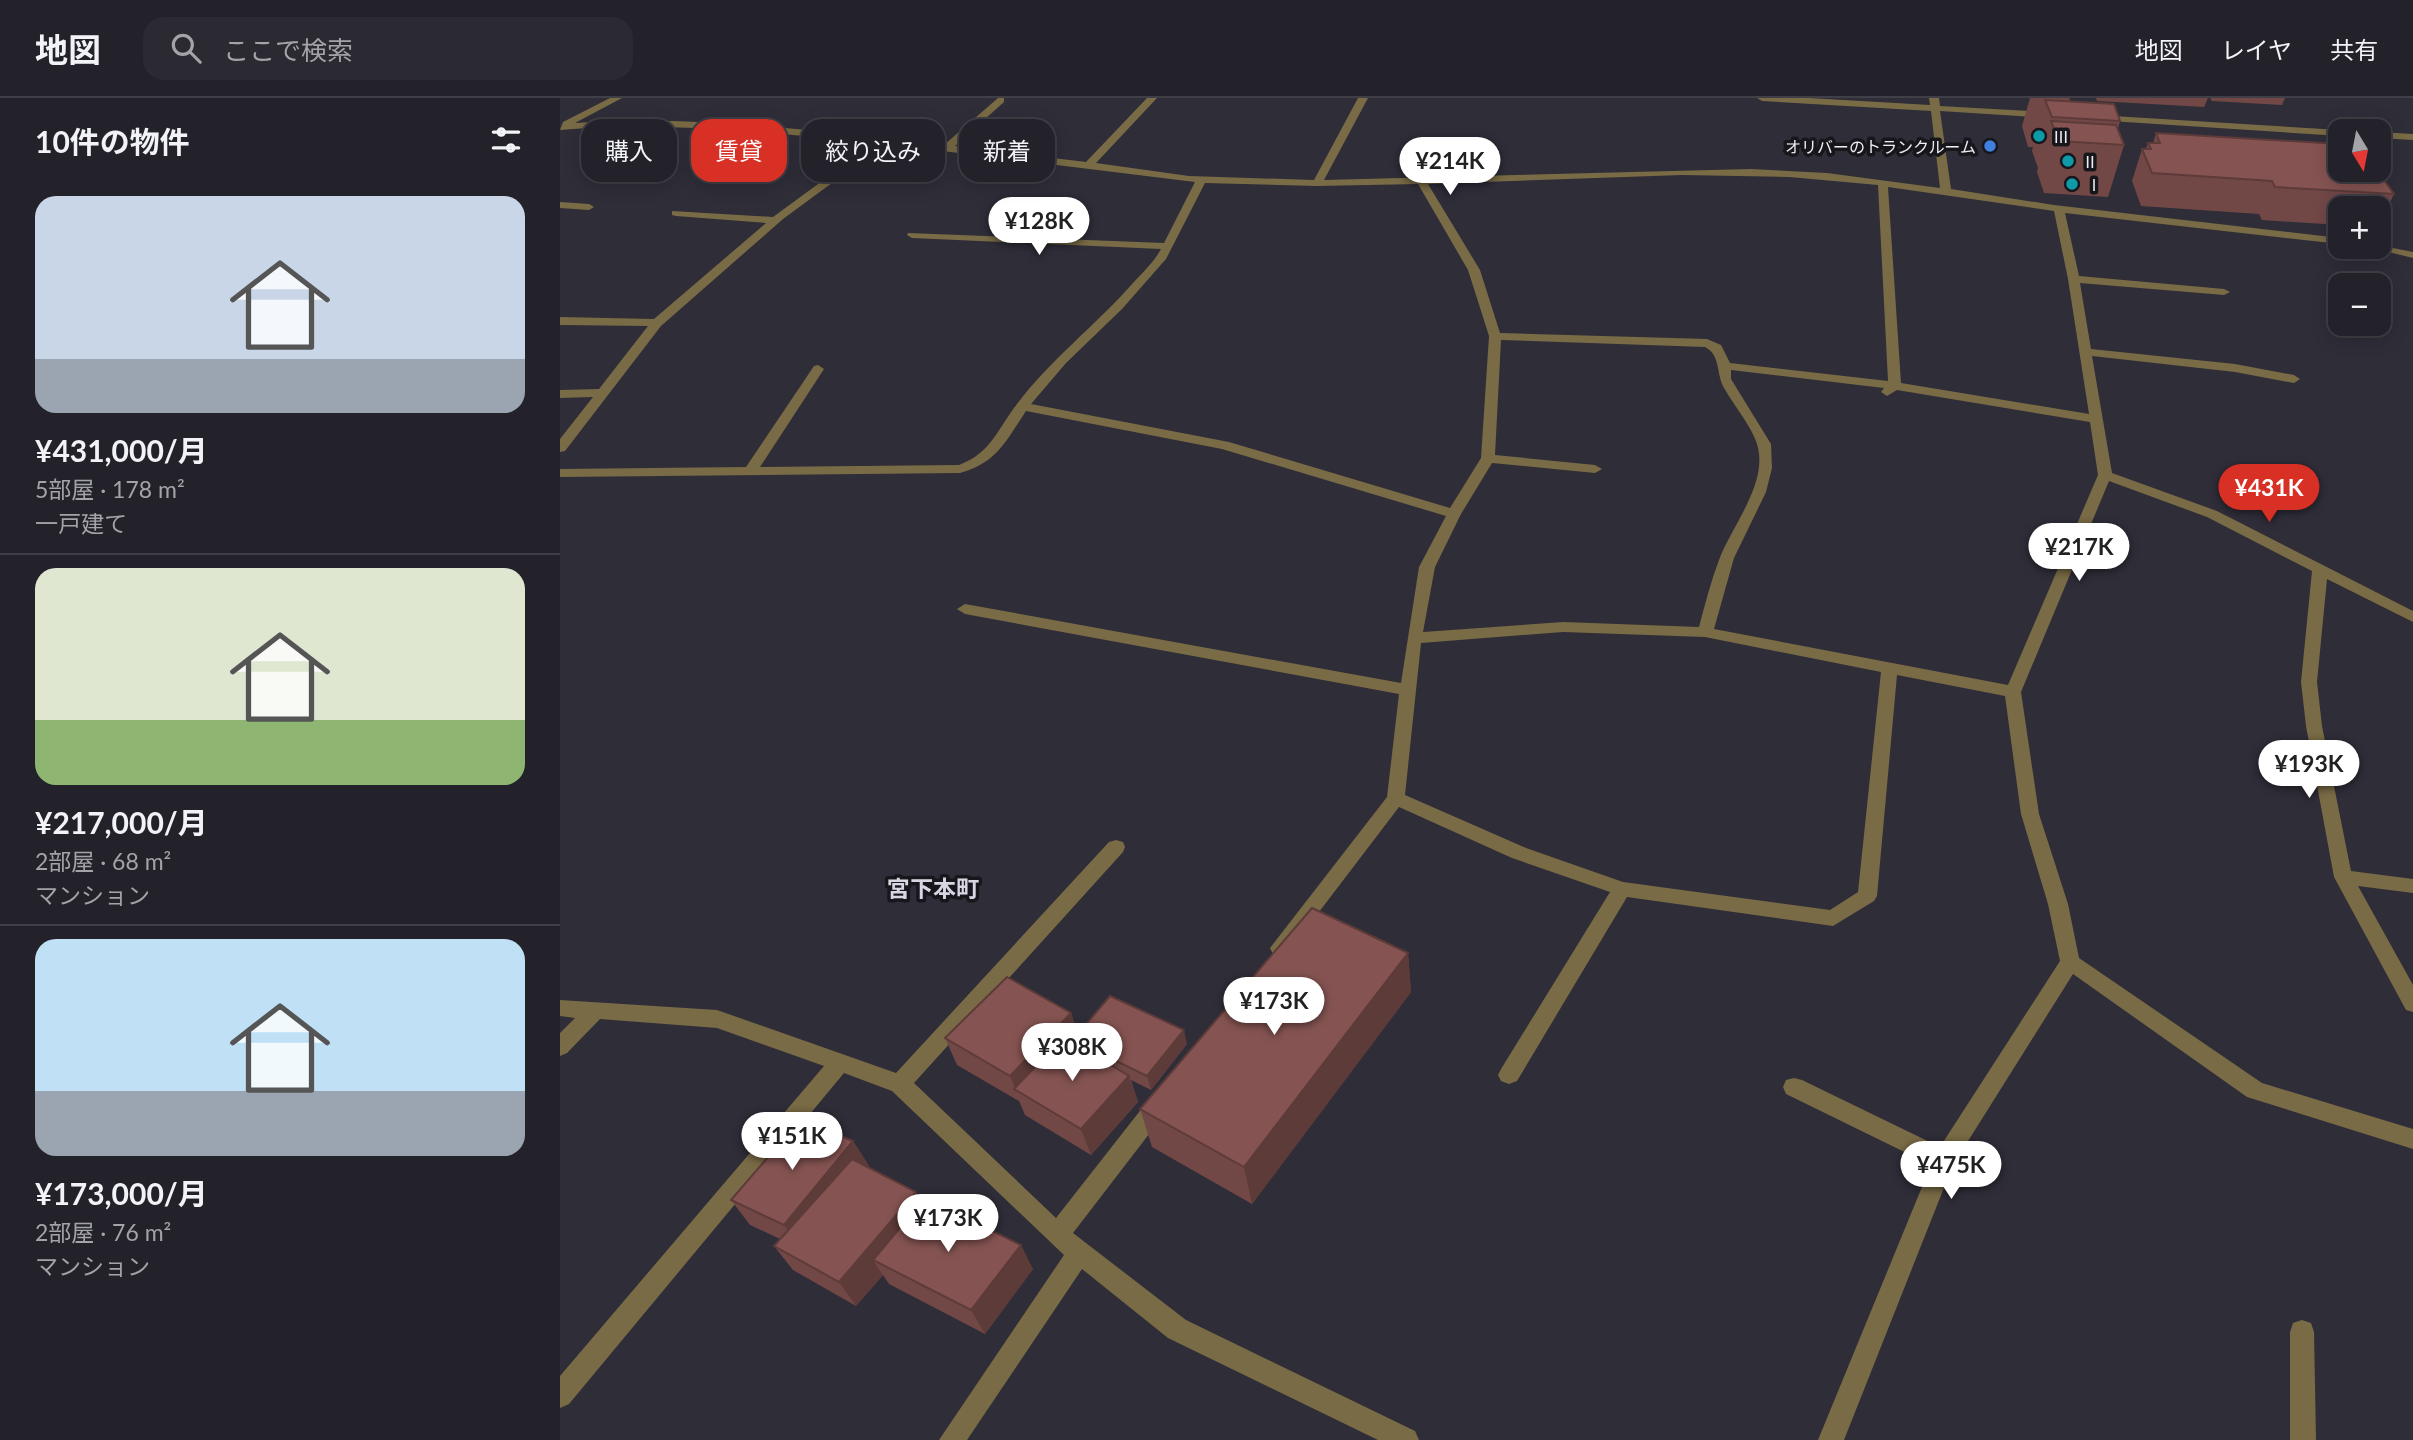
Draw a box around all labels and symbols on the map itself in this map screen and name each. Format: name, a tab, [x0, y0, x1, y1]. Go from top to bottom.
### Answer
north arrow	[2328, 119, 2390, 182]
place label: Ⅲ	[2053, 127, 2069, 146]
marker: Ⅲ	[2031, 128, 2047, 144]
place label: オリバーのトランクルーム	[1785, 137, 1976, 156]
pin: ¥214K	[1401, 138, 1499, 197]
marker: オリバーのトランクルーム	[1982, 138, 1998, 154]
place label: Ⅱ	[2082, 152, 2098, 171]
marker: Ⅱ	[2060, 153, 2076, 169]
place label: Ⅰ	[2086, 175, 2102, 194]
marker: Ⅰ	[2064, 176, 2080, 192]
pin: ¥128K	[990, 198, 1088, 257]
pin: ¥431K	[2220, 464, 2318, 524]
pin: ¥217K	[2030, 524, 2128, 583]
pin: ¥193K	[2260, 740, 2358, 800]
district label: 宮下本町	[887, 874, 979, 902]
pin: ¥173K	[1225, 978, 1323, 1037]
pin: ¥308K	[1023, 1024, 1121, 1083]
pin: ¥151K	[743, 1112, 841, 1172]
pin: ¥475K	[1902, 1142, 2000, 1201]
pin: ¥173K	[899, 1194, 997, 1254]

